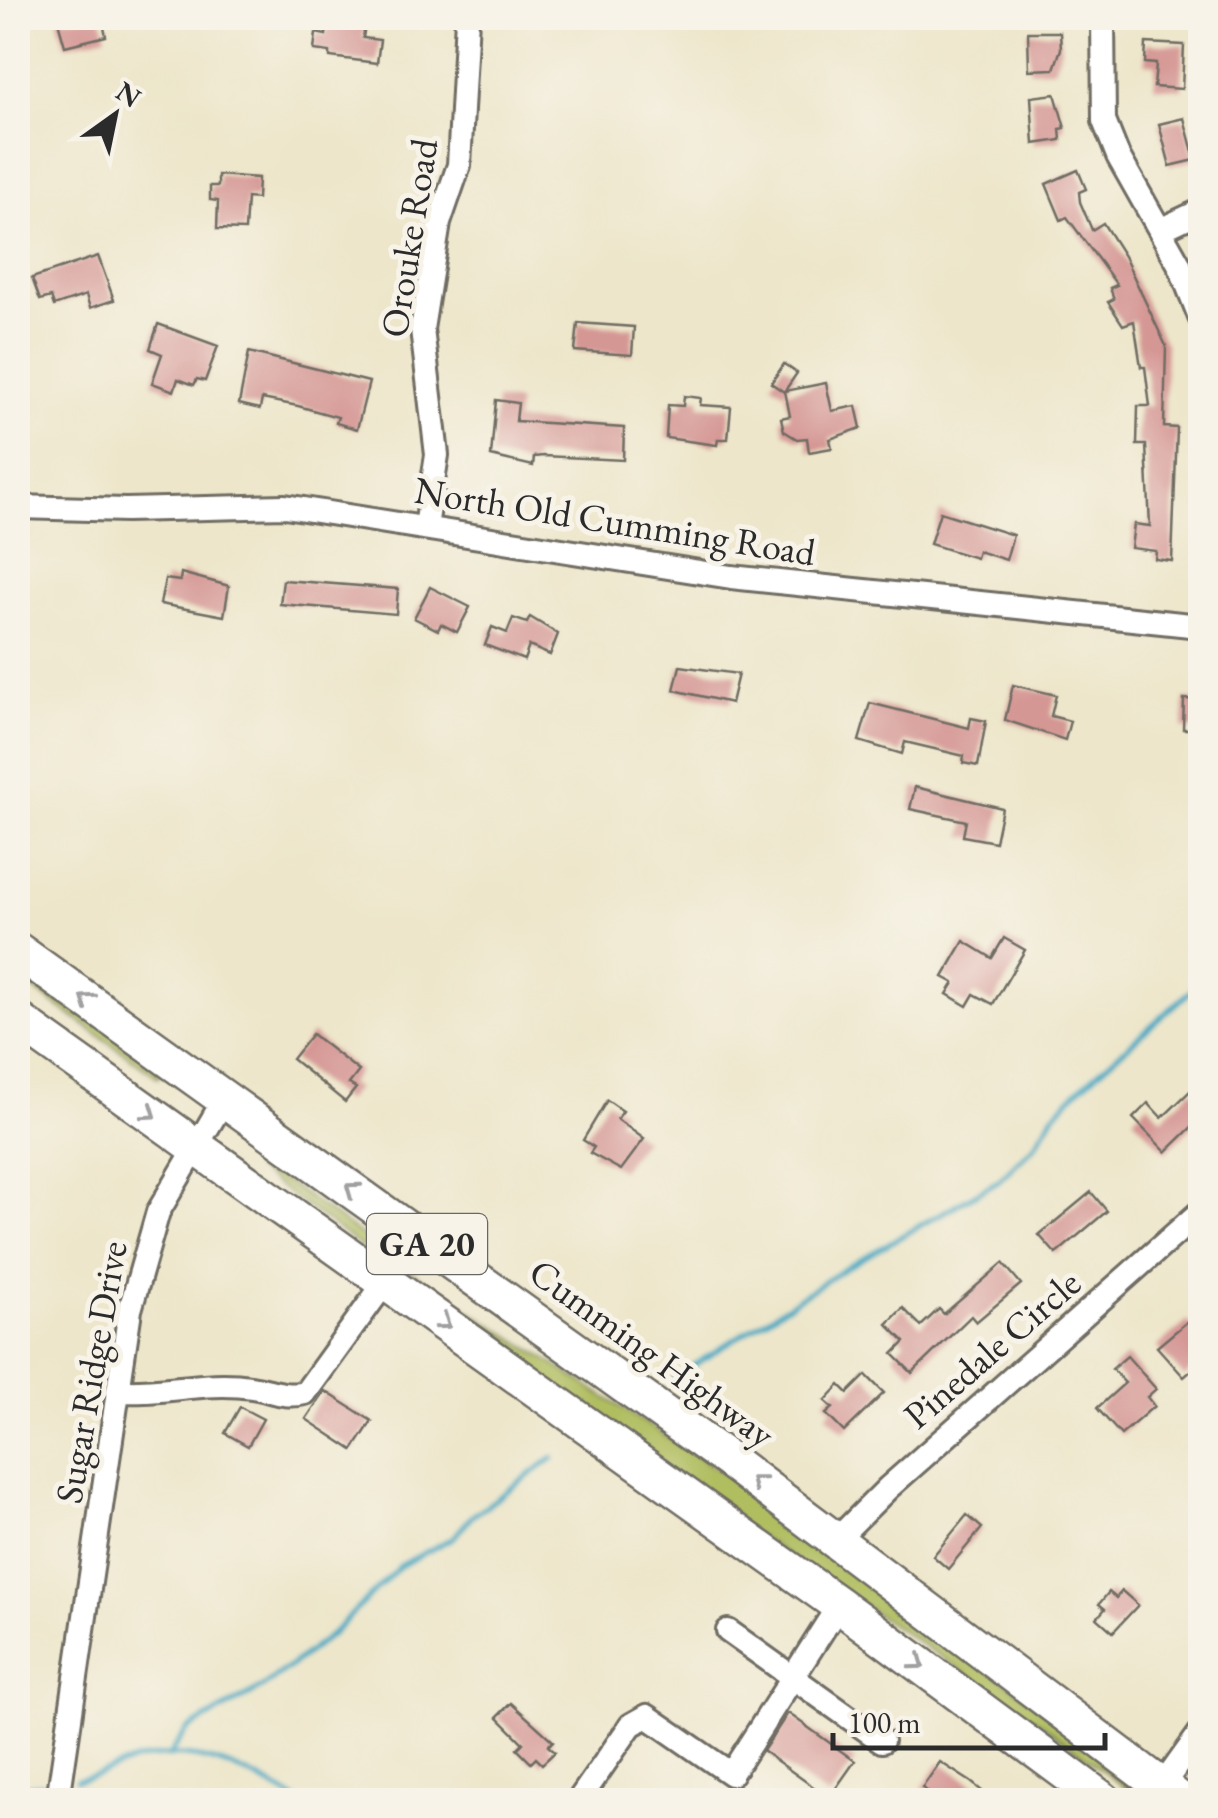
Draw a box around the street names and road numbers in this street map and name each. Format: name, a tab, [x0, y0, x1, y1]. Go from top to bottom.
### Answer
street label: Orouke Road	[369, 134, 448, 341]
street label: North Old Cumming Road	[411, 465, 820, 576]
road number: GA 20	[367, 1214, 487, 1274]
street label: Sugar Ridge Drive	[43, 1237, 138, 1507]
street label: Cumming Highway	[520, 1247, 785, 1458]
street label: Pinedale Circle	[893, 1258, 1090, 1439]

